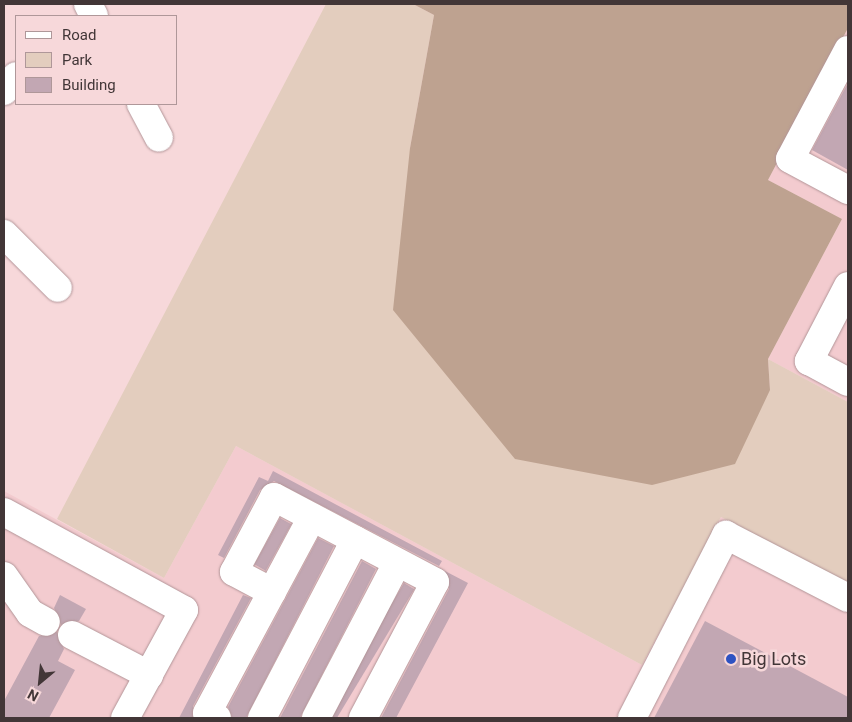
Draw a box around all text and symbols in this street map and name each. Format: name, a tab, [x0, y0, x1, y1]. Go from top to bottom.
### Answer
legend	[15, 15, 178, 105]
text: Road	[62, 26, 96, 44]
text: Park	[62, 51, 92, 69]
text: Building	[62, 76, 116, 94]
place label: Big Lots	[741, 648, 806, 670]
marker: Big Lots	[725, 653, 737, 665]
north arrow	[15, 657, 65, 707]
text: N	[25, 686, 41, 705]

